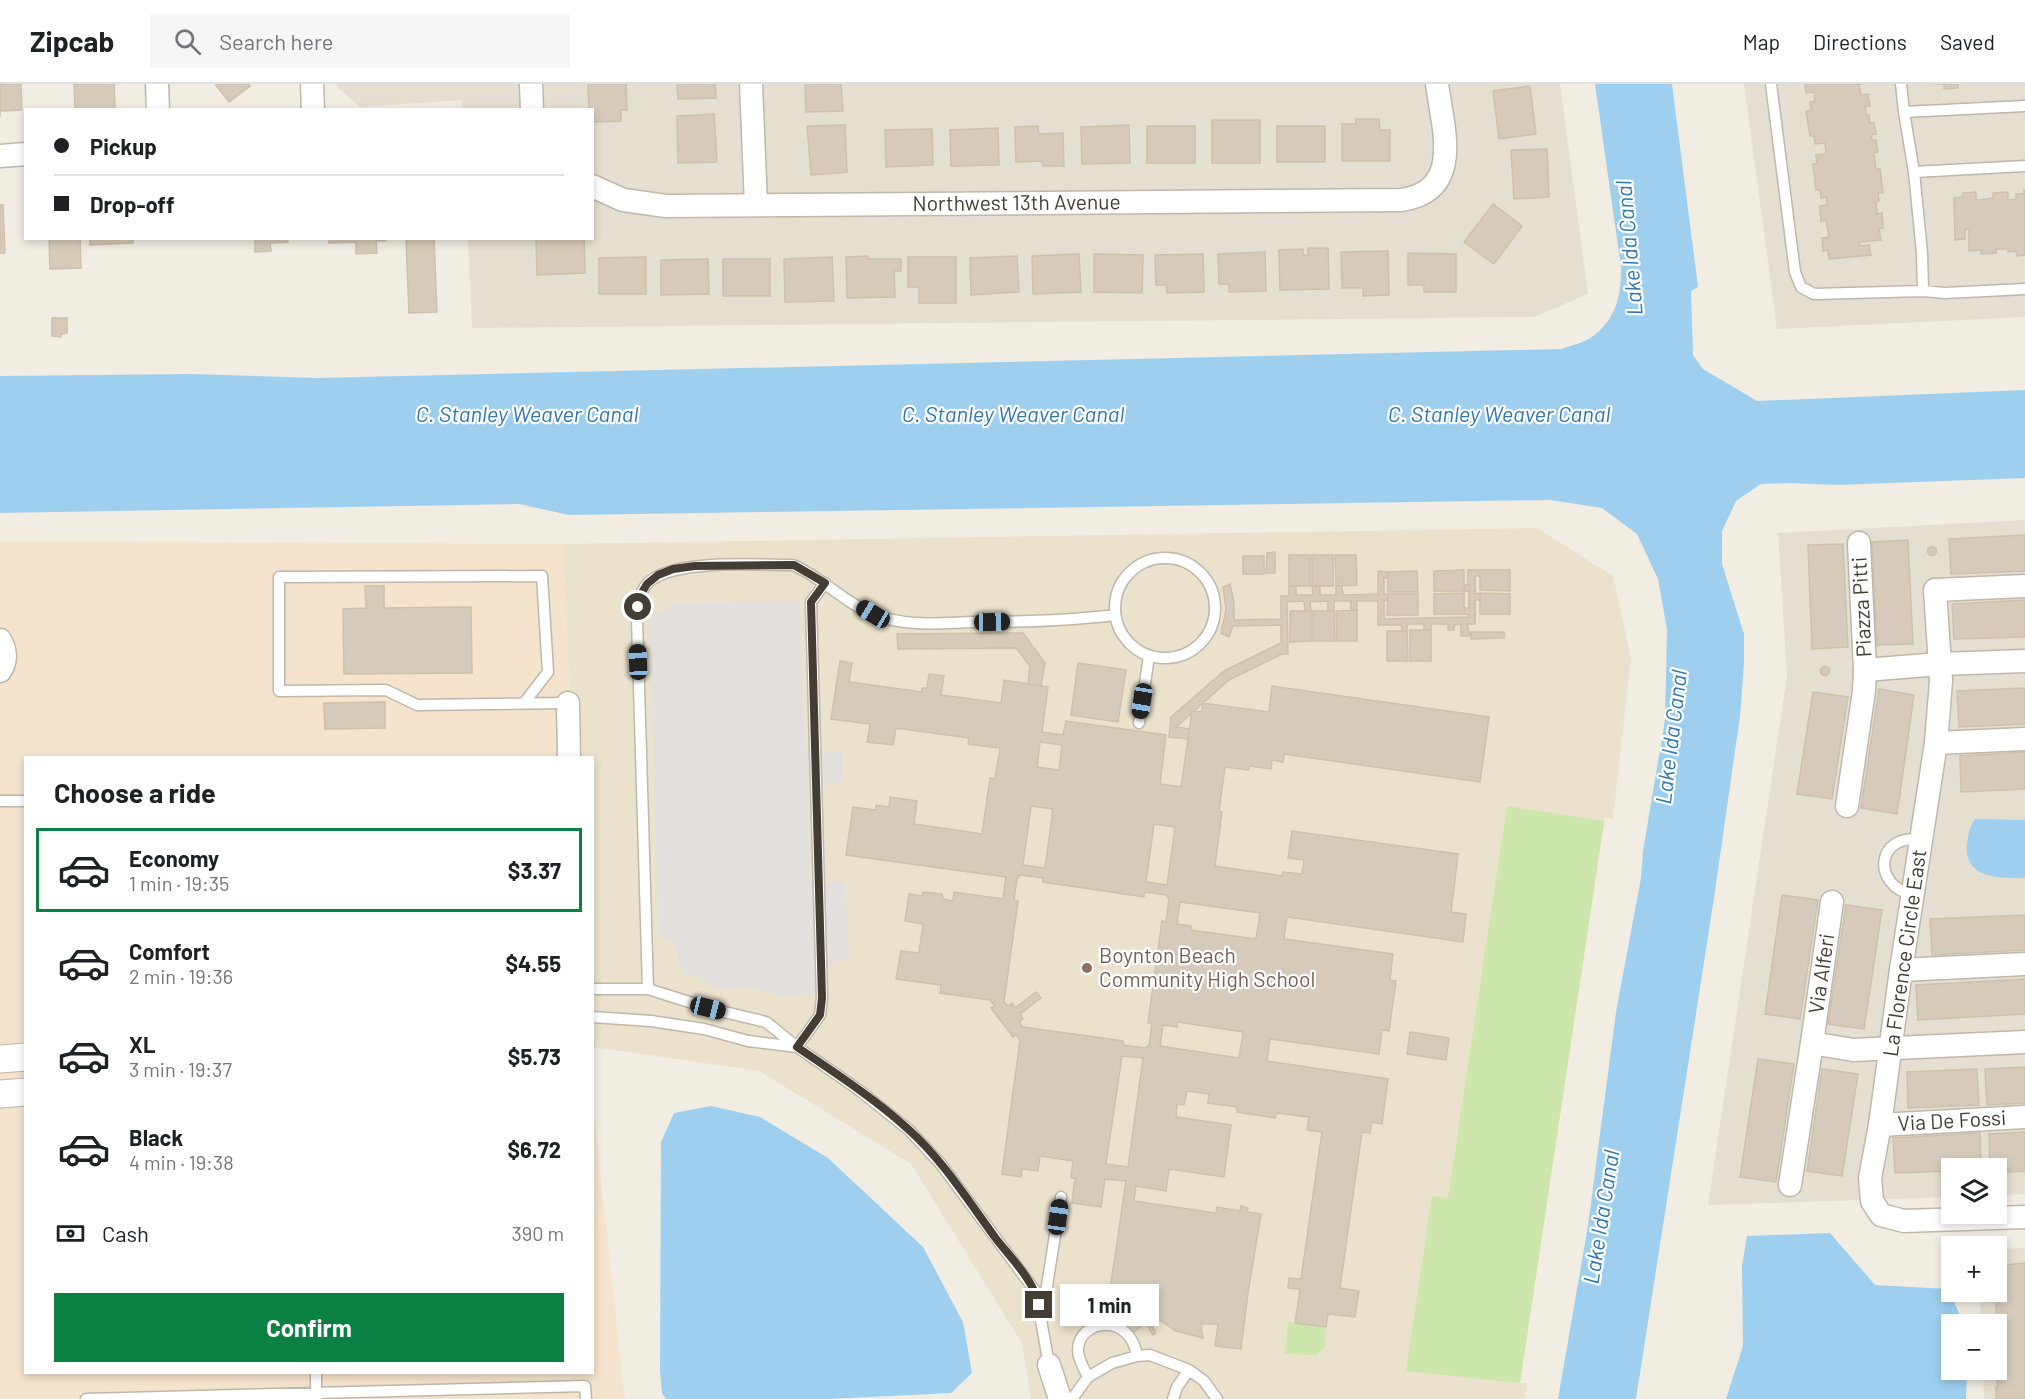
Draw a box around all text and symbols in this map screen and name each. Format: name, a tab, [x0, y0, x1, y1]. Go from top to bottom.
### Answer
search box	[150, 14, 570, 68]
text: Zipcab	[30, 24, 114, 58]
icon: search	[171, 25, 204, 58]
text: Search here	[219, 28, 334, 54]
text: Map	[1743, 29, 1780, 54]
text: Directions	[1813, 29, 1907, 54]
text: Saved	[1940, 29, 1995, 54]
text: Pickup	[90, 133, 157, 159]
water label: Lake Ida Canal	[1609, 180, 1647, 317]
street label: Northwest 13th Avenue	[912, 188, 1121, 215]
text: Drop-off	[90, 191, 174, 217]
water label: C. Stanley Weaver Canal	[416, 400, 638, 426]
water label: C. Stanley Weaver Canal	[902, 400, 1124, 426]
water label: C. Stanley Weaver Canal	[1388, 400, 1610, 426]
street label: Piazza Pitti	[1845, 556, 1876, 658]
route start	[624, 593, 651, 620]
car	[853, 597, 893, 631]
car	[974, 613, 1010, 631]
car	[628, 644, 648, 680]
water label: Lake Ida Canal	[1649, 668, 1691, 806]
car	[1130, 682, 1154, 720]
text: Choose a ride	[54, 776, 216, 808]
icon: car	[57, 843, 111, 897]
text: Economy	[129, 845, 219, 871]
street label: La Florence Circle East	[1877, 847, 1930, 1058]
text: $3.37	[508, 857, 561, 883]
text: 1 min · 19:35	[129, 871, 229, 895]
street label: Via Alferi	[1802, 932, 1838, 1015]
icon: car	[57, 936, 111, 990]
text: Comfort	[129, 938, 210, 964]
place label: Boynton Beach Community High School	[1099, 942, 1315, 991]
text: $4.55	[505, 950, 561, 976]
marker: Boynton Beach Community High School	[1080, 961, 1094, 975]
text: 2 min · 19:36	[129, 964, 233, 988]
car	[688, 995, 728, 1021]
icon: car	[57, 1029, 111, 1083]
text: XL	[129, 1031, 155, 1057]
text: $5.73	[508, 1043, 561, 1069]
text: 3 min · 19:37	[129, 1057, 232, 1081]
street label: Via De Fossi	[1897, 1104, 2007, 1135]
icon: car	[57, 1122, 111, 1176]
text: Black	[129, 1124, 183, 1150]
text: $6.72	[507, 1136, 561, 1162]
water label: Lake Ida Canal	[1577, 1148, 1623, 1286]
text: 4 min · 19:38	[129, 1150, 234, 1174]
map controls	[1941, 1158, 2007, 1380]
button: layers	[1941, 1158, 2007, 1224]
car	[1047, 1198, 1069, 1236]
icon: cash	[54, 1217, 87, 1250]
text: Cash	[102, 1220, 149, 1246]
text: 390 m	[511, 1221, 564, 1245]
button: +	[1941, 1236, 2007, 1302]
callout: 1 min	[1060, 1284, 1159, 1326]
route end	[1025, 1291, 1052, 1318]
button: Confirm	[54, 1293, 564, 1362]
text: 1 min	[1088, 1293, 1131, 1317]
button: −	[1941, 1314, 2007, 1380]

